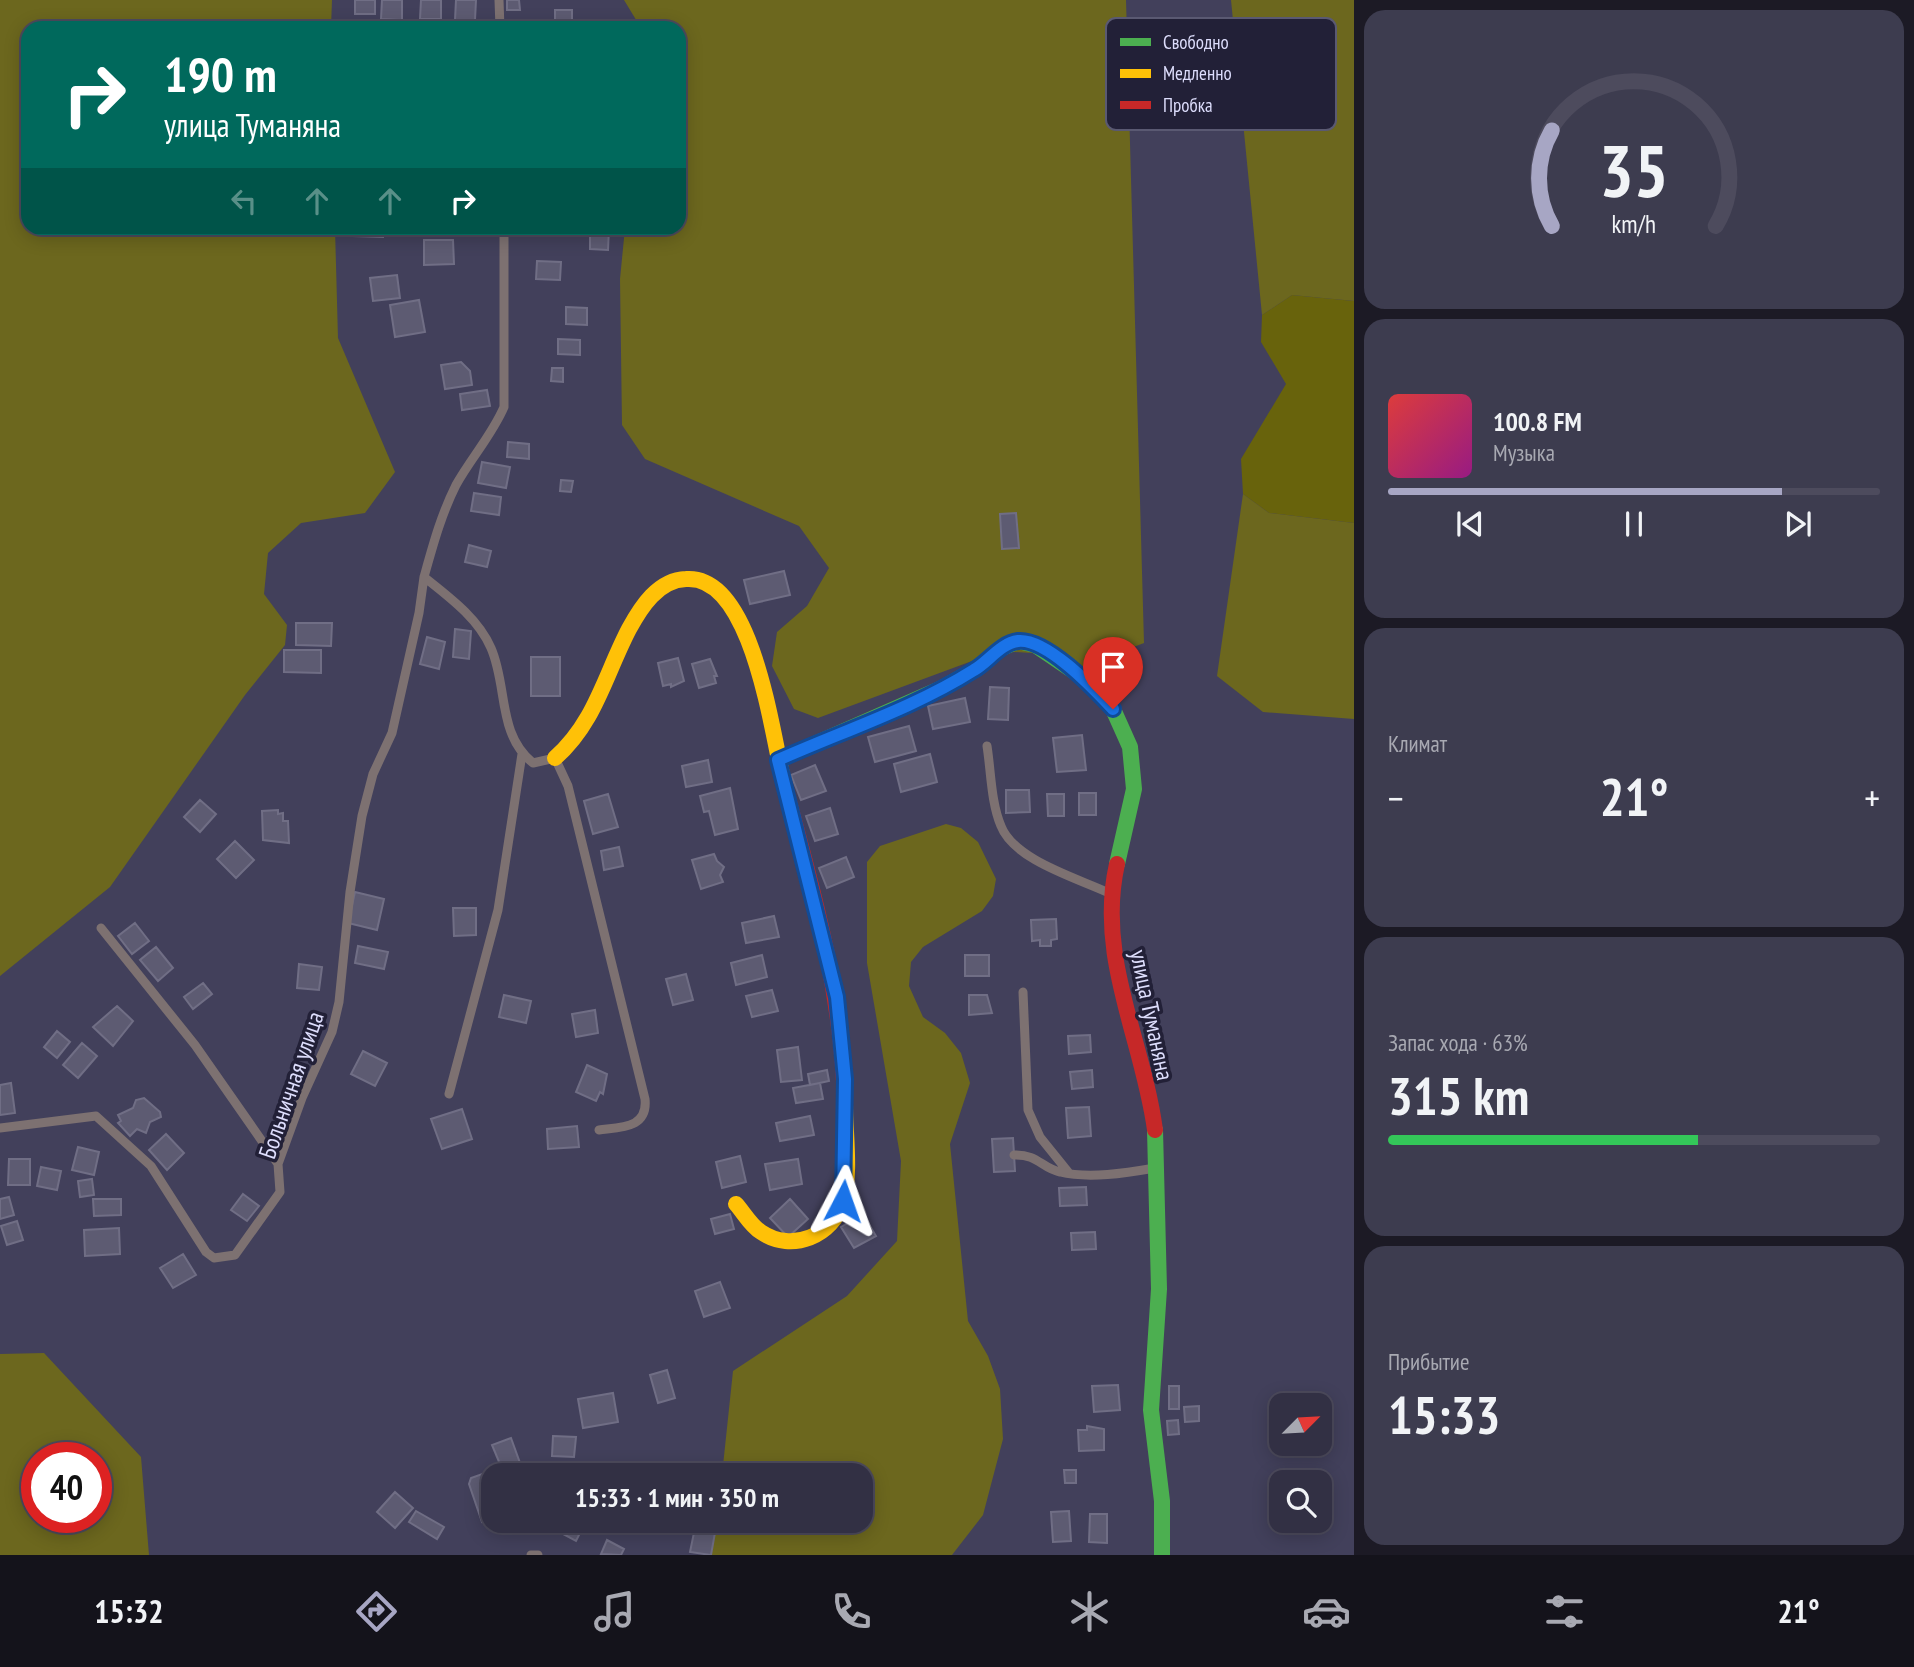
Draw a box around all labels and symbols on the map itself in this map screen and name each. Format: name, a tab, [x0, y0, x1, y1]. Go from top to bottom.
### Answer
legend	[1106, 18, 1336, 130]
text: Свободно	[1163, 30, 1229, 54]
text: Медленно	[1163, 61, 1232, 85]
text: Пробка	[1163, 93, 1213, 117]
pin	[1083, 637, 1143, 709]
street label: улица Туманяна	[1123, 947, 1181, 1083]
street label: Больничная улица	[251, 1007, 331, 1163]
position arrow	[806, 1164, 880, 1238]
north arrow	[1269, 1393, 1332, 1456]
speed limit sign: 40	[21, 1442, 112, 1533]

